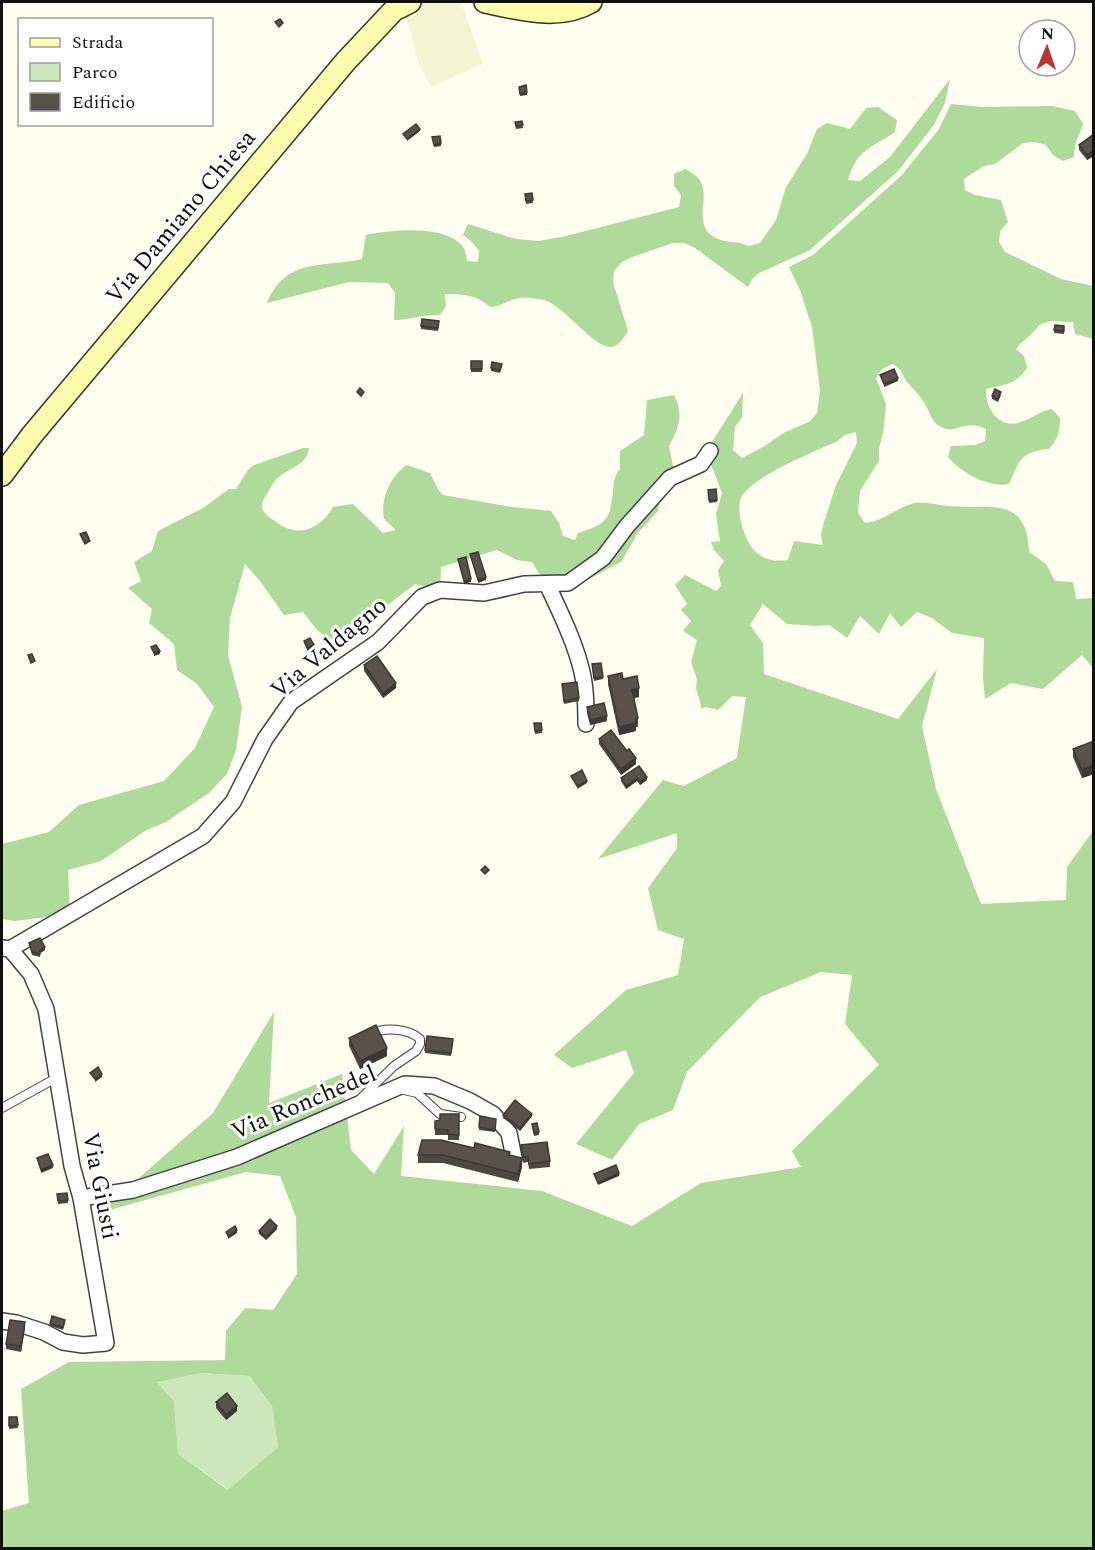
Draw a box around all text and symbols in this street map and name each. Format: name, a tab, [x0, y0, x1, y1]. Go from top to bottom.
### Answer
legend	[18, 18, 213, 126]
north arrow	[1017, 18, 1077, 78]
text: N	[1041, 22, 1054, 46]
text: Strada	[72, 29, 123, 56]
text: Parco	[72, 59, 117, 86]
text: Edificio	[72, 89, 135, 116]
street label: Via Damiano Chiesa	[97, 122, 265, 312]
street label: Via Valdagno	[263, 588, 395, 708]
street label: Via Ronchedel	[226, 1056, 382, 1150]
street label: Via Giusti	[72, 1129, 128, 1243]

